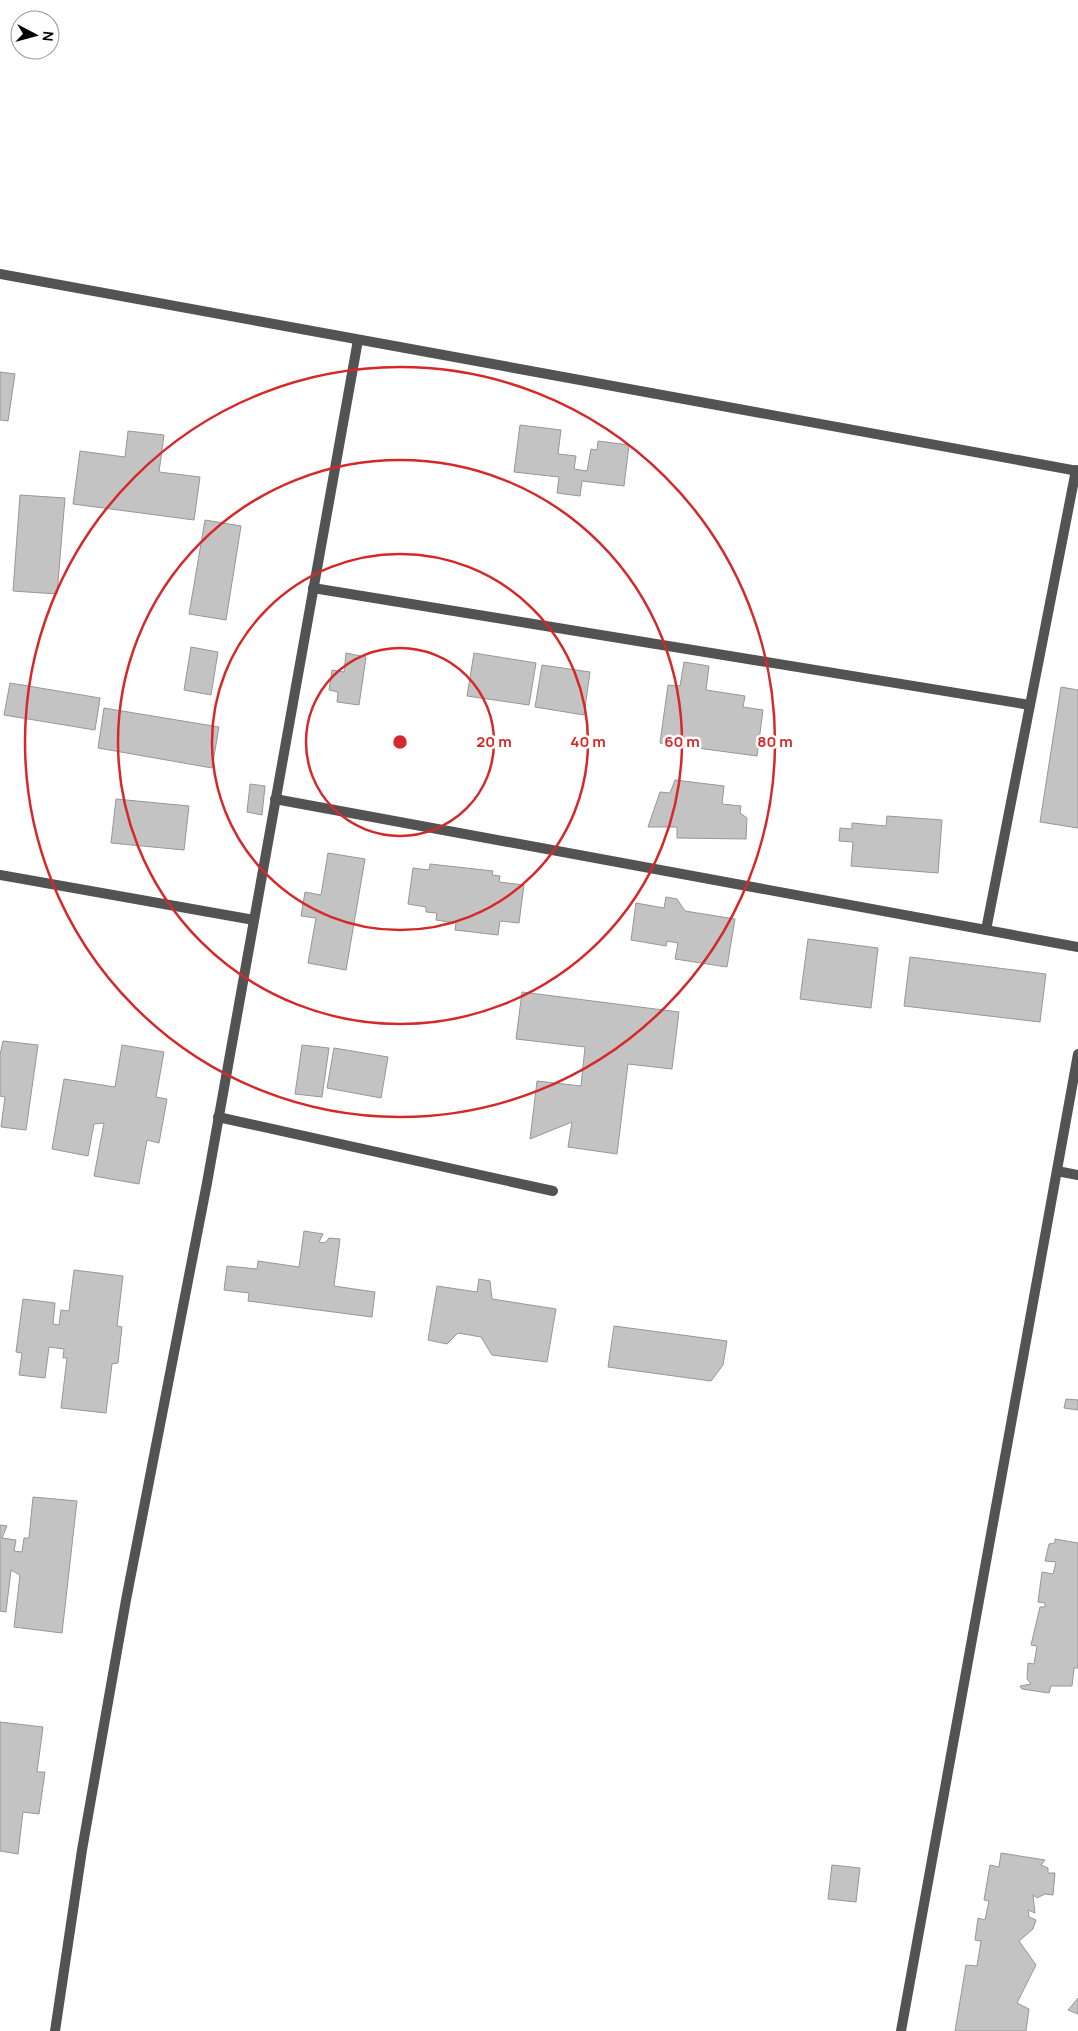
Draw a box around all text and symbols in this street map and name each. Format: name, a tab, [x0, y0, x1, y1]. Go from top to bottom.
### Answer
north arrow	[10, 10, 60, 60]
text: N	[38, 30, 58, 42]
text: 20 m	[476, 731, 512, 752]
text: 40 m	[570, 731, 606, 752]
text: 60 m	[664, 731, 700, 752]
text: 80 m	[757, 731, 793, 752]
centre of rings	[391, 733, 409, 751]

